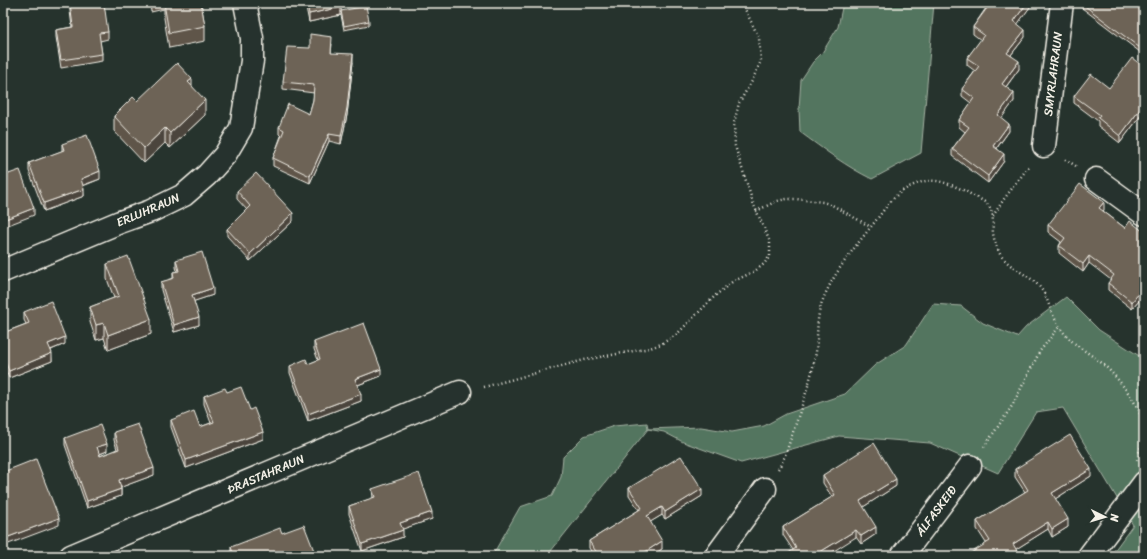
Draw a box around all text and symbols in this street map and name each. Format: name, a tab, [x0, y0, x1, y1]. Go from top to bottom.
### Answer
street label: SMYRLAHRAUN	[1037, 30, 1069, 117]
street label: ERLUHRAUN	[113, 187, 184, 233]
street label: ÞRASTAHRAUN	[224, 448, 309, 500]
street label: ÁLFASKEIÐ	[909, 480, 963, 542]
north arrow	[1085, 497, 1125, 537]
text: N	[1105, 512, 1124, 523]

